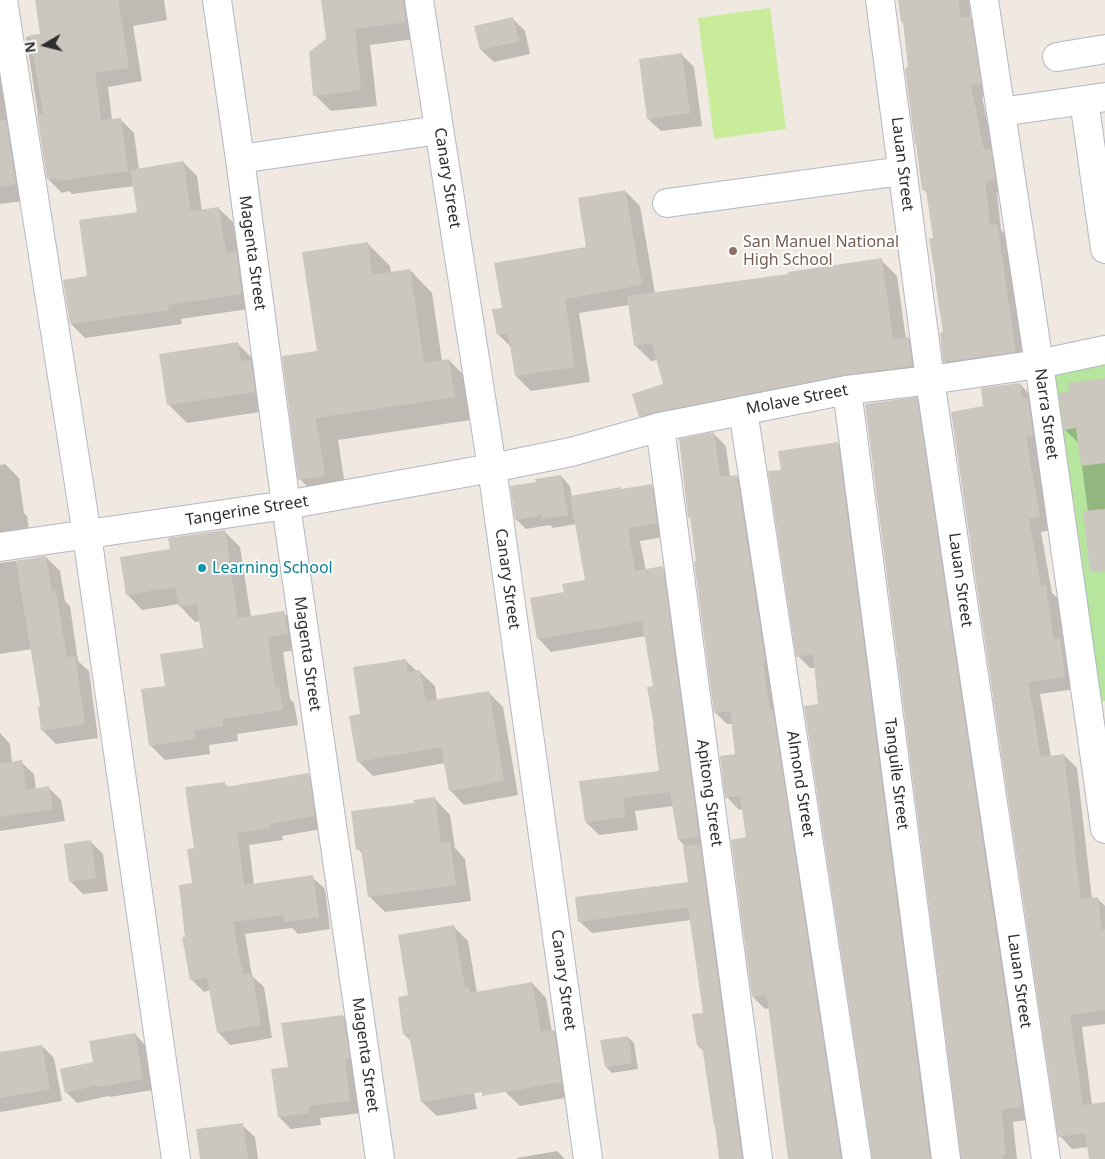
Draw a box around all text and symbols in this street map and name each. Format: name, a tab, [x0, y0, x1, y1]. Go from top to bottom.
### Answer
north arrow	[20, 20, 70, 70]
text: N	[19, 40, 40, 54]
street label: Lauan Street	[887, 116, 917, 212]
street label: Canary Street	[430, 126, 464, 230]
street label: Magenta Street	[234, 194, 270, 312]
place label: San Manuel National High School	[743, 232, 899, 270]
marker: San Manuel National High School	[727, 245, 739, 257]
street label: Narra Street	[1030, 367, 1062, 461]
street label: Molave Street	[744, 381, 850, 419]
street label: Tangerine Street	[184, 492, 310, 530]
street label: Canary Street	[490, 527, 524, 631]
street label: Lauan Street	[944, 532, 976, 628]
place label: Learning School	[212, 558, 333, 578]
marker: Learning School	[196, 562, 208, 574]
street label: Magenta Street	[289, 595, 325, 713]
street label: Tanguile Street	[880, 717, 912, 831]
street label: Almond Street	[782, 729, 818, 839]
street label: Apitong Street	[692, 738, 726, 848]
street label: Canary Street	[546, 928, 580, 1032]
street label: Lauan Street	[1003, 933, 1035, 1029]
street label: Magenta Street	[347, 996, 383, 1114]

